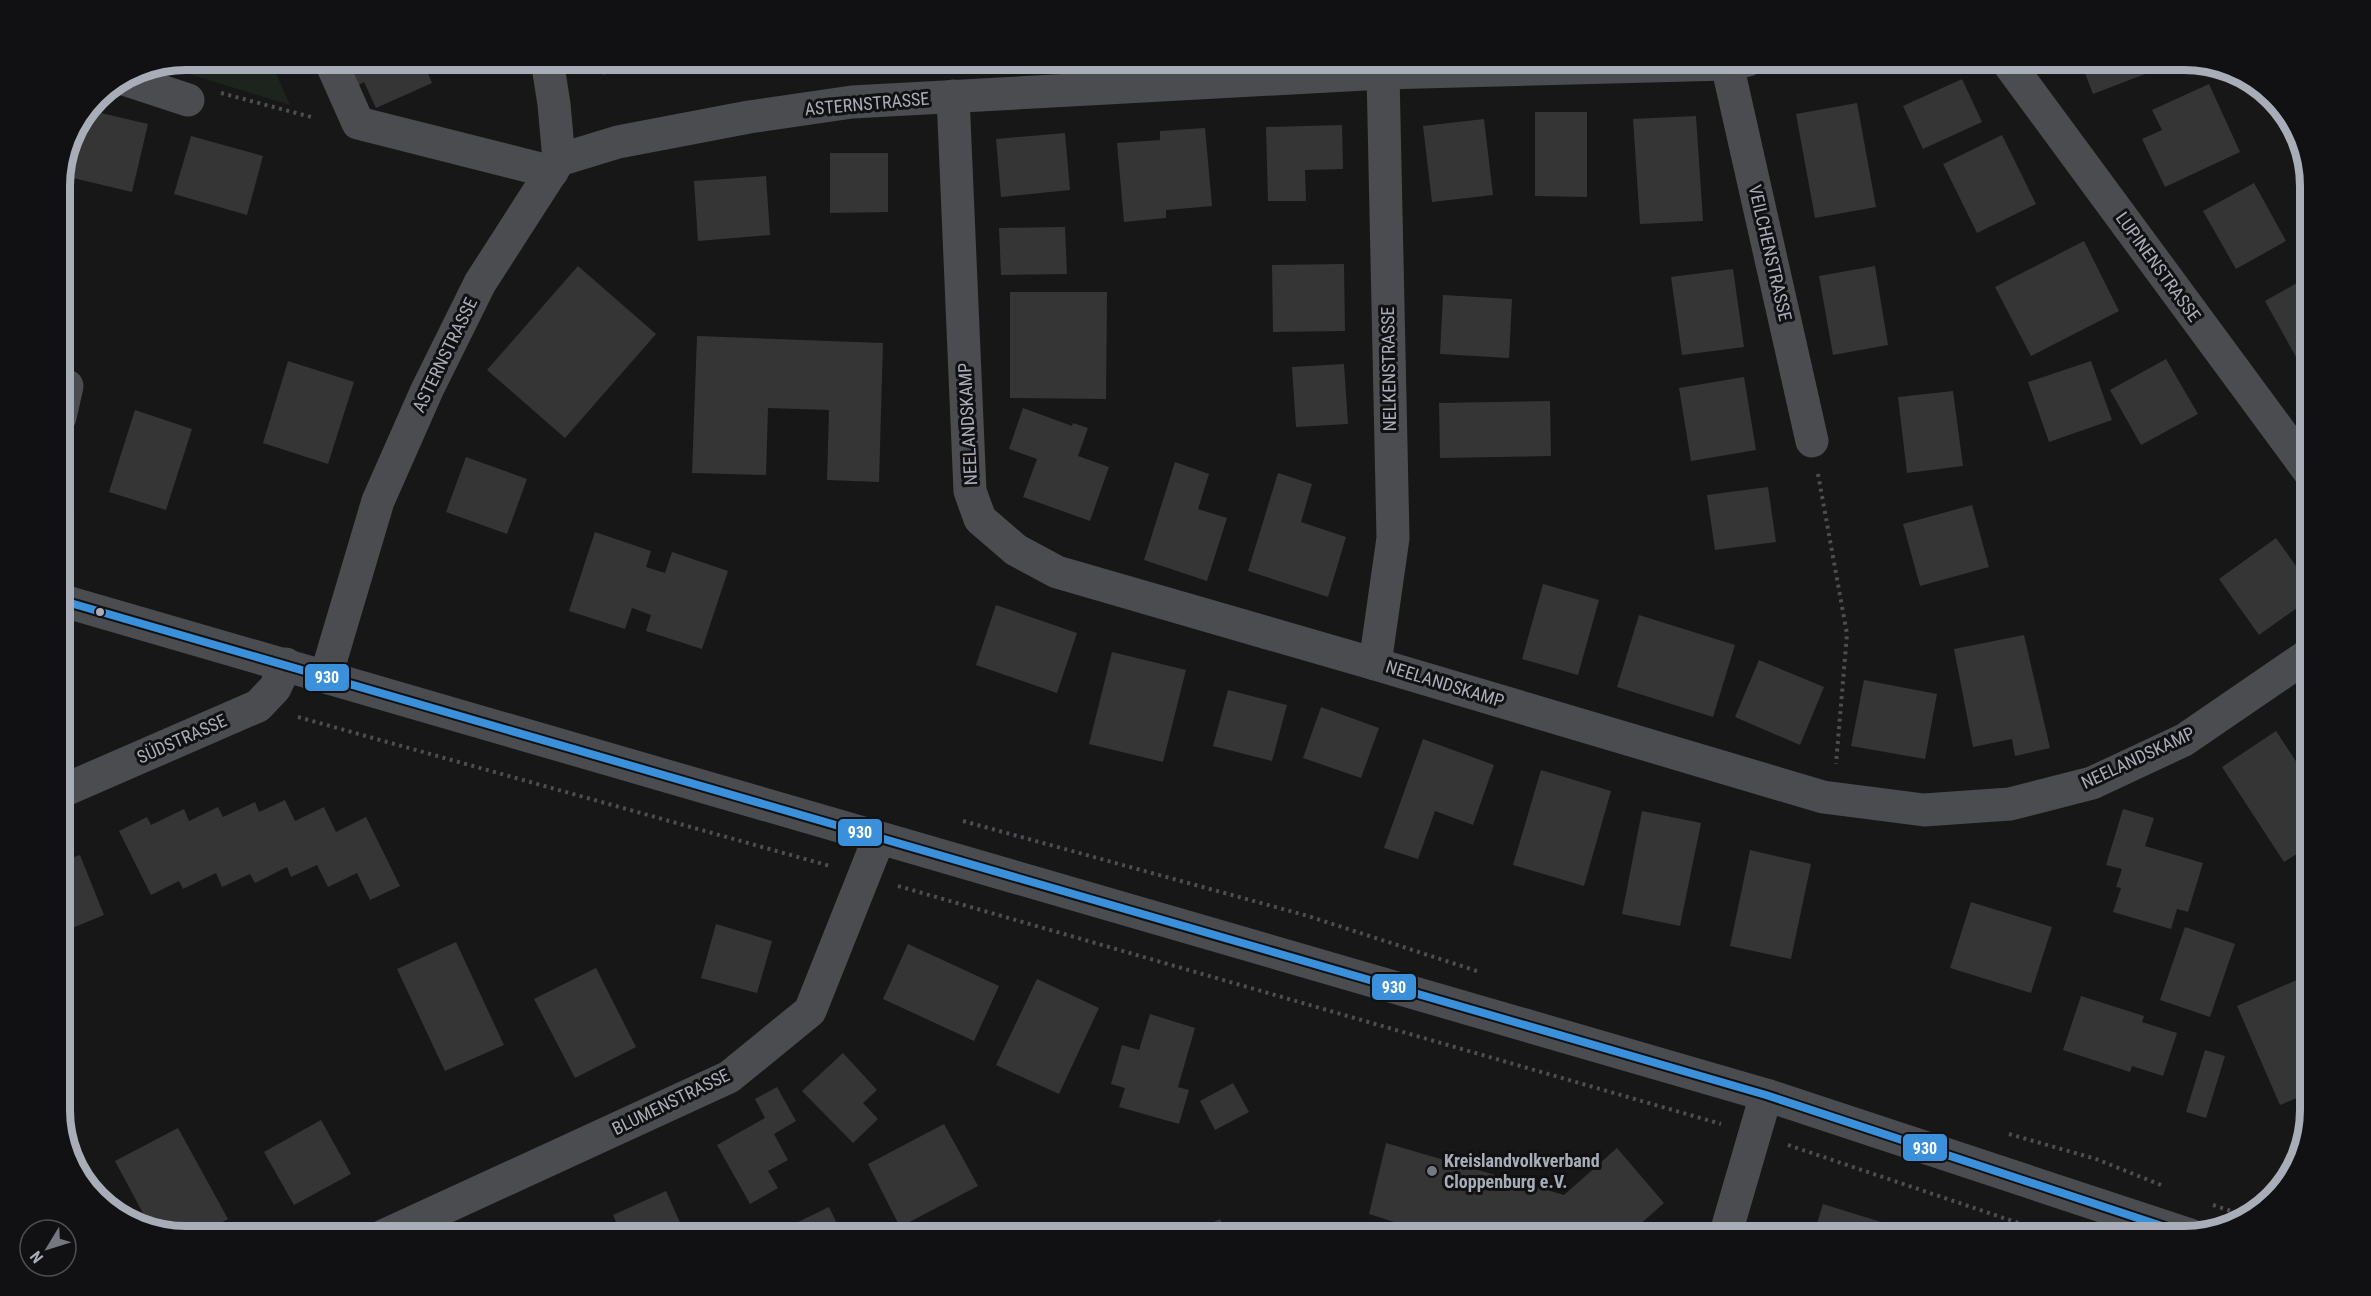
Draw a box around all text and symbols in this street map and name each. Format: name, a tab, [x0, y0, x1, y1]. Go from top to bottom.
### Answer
street label: ASTERNSTRASSE	[804, 88, 930, 119]
street label: VEILCHENSTRASSE	[1745, 183, 1796, 323]
street label: LUPINENSTRASSE	[2112, 208, 2205, 326]
street label: ASTERNSTRASSE	[408, 294, 481, 416]
street label: NELKENSTRASSE	[1377, 306, 1400, 432]
street label: NEELANDSKAMP	[954, 362, 981, 486]
unlabelled marker	[94, 606, 106, 618]
street label: NEELANDSKAMP	[1383, 656, 1507, 712]
line badge: 930	[304, 663, 350, 692]
text: 930	[315, 668, 339, 687]
street label: SÜDSTRASSE	[134, 709, 230, 768]
street label: NEELANDSKAMP	[2078, 722, 2198, 793]
line badge: 930	[837, 818, 883, 847]
text: 930	[848, 823, 872, 842]
line badge: 930	[1371, 973, 1417, 1001]
text: 930	[1382, 978, 1406, 997]
street label: BLUMENSTRASSE	[609, 1064, 733, 1139]
line badge: 930	[1902, 1133, 1948, 1162]
text: 930	[1913, 1139, 1937, 1158]
place label: Kreislandvolkverband Cloppenburg e.V.	[1444, 1150, 1600, 1192]
marker: Kreislandvolkverband Cloppenburg e.V.	[1425, 1164, 1439, 1178]
north arrow	[18, 1218, 78, 1278]
text: N	[26, 1247, 47, 1267]

